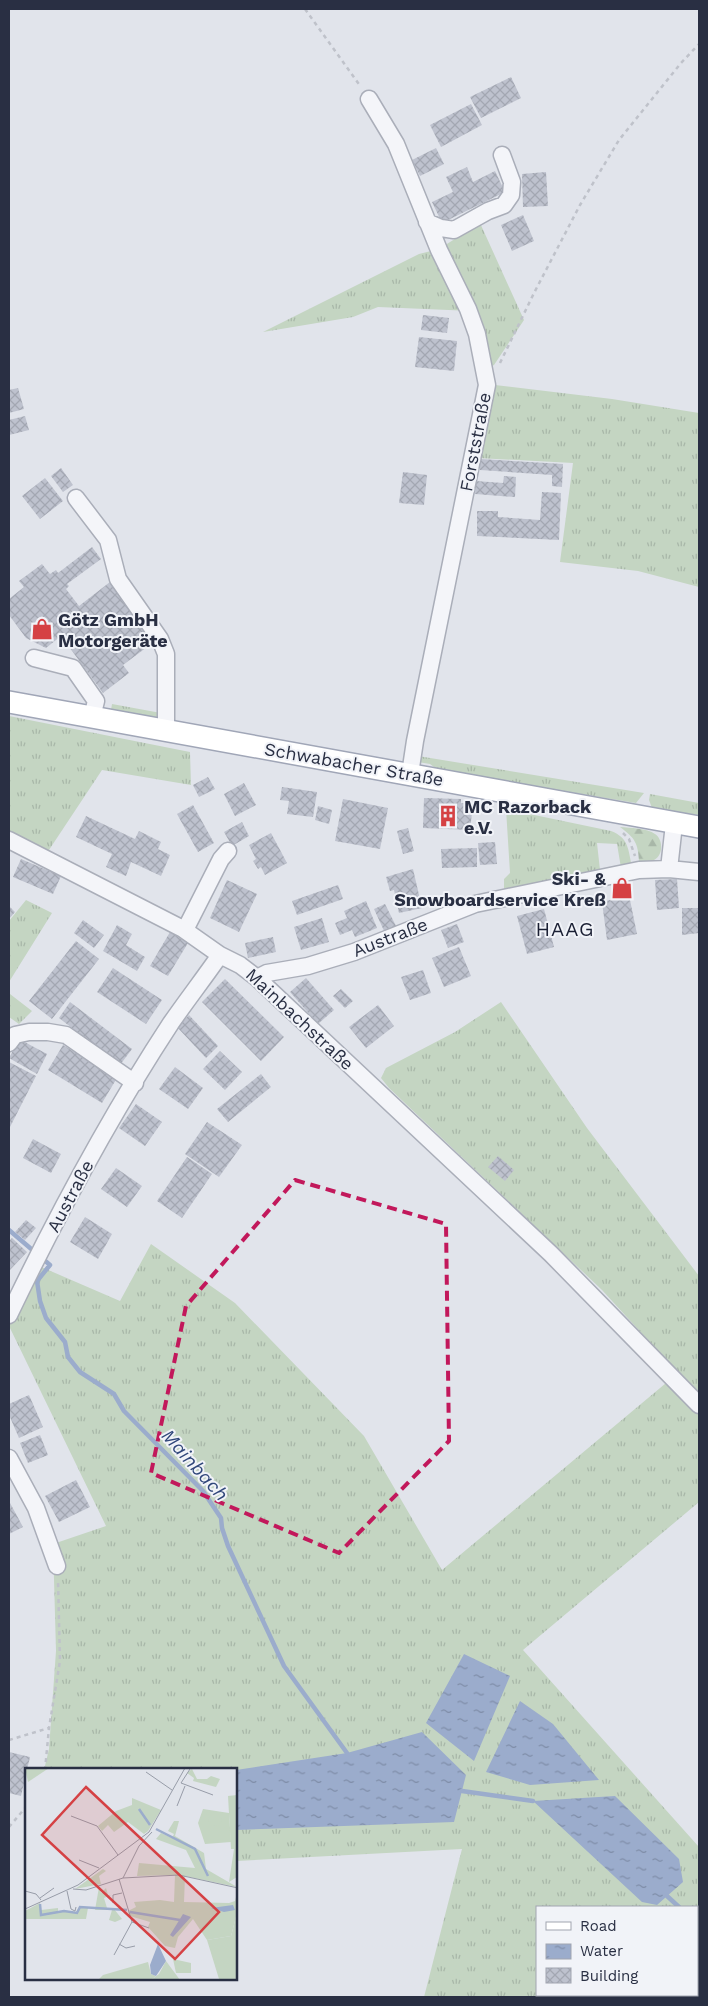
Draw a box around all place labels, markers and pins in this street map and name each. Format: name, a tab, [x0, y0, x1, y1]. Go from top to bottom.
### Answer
place label: Götz GmbH Motorgeräte	[58, 609, 168, 651]
shop icon: Götz GmbH Motorgeräte	[29, 616, 55, 642]
place label: MC Razorback e.V.	[464, 796, 592, 838]
building icon: MC Razorback e.V.	[435, 803, 461, 829]
place label: Ski- & Snowboardservice Kreß	[394, 868, 606, 910]
shop icon: Ski- & Snowboardservice Kreß	[609, 875, 635, 901]

